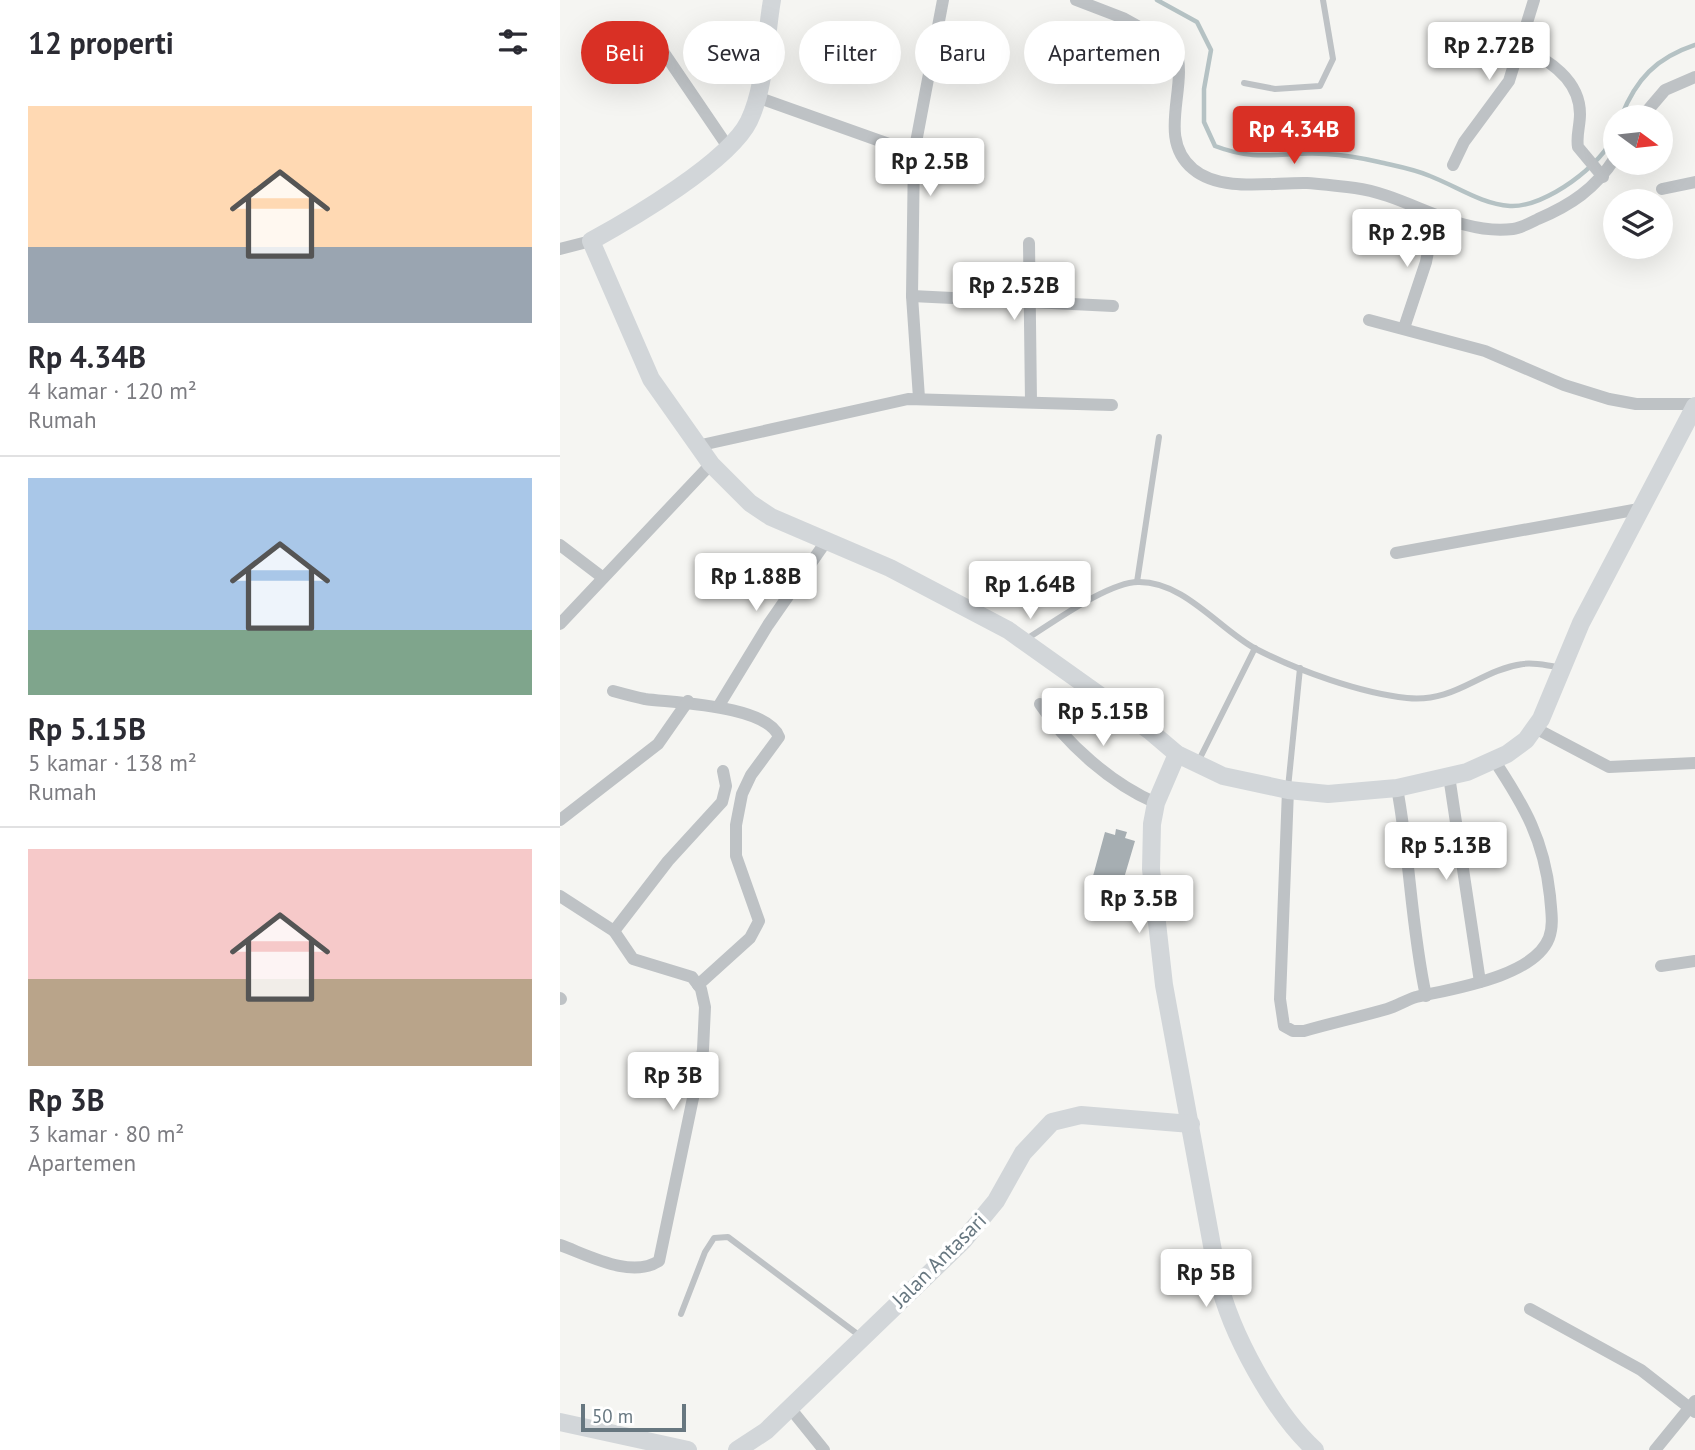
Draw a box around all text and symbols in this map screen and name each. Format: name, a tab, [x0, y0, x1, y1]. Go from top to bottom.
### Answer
chip: Beli	[581, 21, 669, 84]
chip: Sewa	[683, 21, 785, 84]
chip: Filter	[799, 21, 901, 84]
chip: Baru	[915, 21, 1010, 84]
chip: Apartemen	[1024, 21, 1185, 84]
pin: Rp 2.72B	[1417, 22, 1561, 82]
text: 12 properti	[28, 23, 174, 62]
icon: filters	[494, 23, 532, 61]
text: Rp 2.72B	[1444, 30, 1534, 59]
north arrow	[1603, 105, 1673, 175]
map controls	[1603, 105, 1673, 259]
pin: Rp 4.34B	[1222, 106, 1366, 166]
text: Rp 4.34B	[1249, 114, 1339, 143]
pin: Rp 2.5B	[865, 138, 995, 198]
text: Rp 2.5B	[891, 146, 969, 175]
icon: home	[217, 151, 343, 277]
button: layers	[1603, 189, 1673, 259]
pin: Rp 2.9B	[1342, 210, 1472, 269]
text: Rp 2.9B	[1368, 217, 1446, 246]
pin: Rp 2.52B	[942, 262, 1086, 322]
text: Rp 2.52B	[969, 270, 1059, 299]
text: Rp 4.34B	[28, 337, 146, 376]
text: 4 kamar · 120 m²	[28, 376, 197, 405]
text: Rumah	[28, 405, 97, 434]
icon: home	[217, 523, 343, 649]
pin: Rp 1.88B	[684, 554, 828, 613]
text: Rp 1.88B	[711, 561, 801, 590]
pin: Rp 1.64B	[958, 562, 1102, 621]
text: Rp 1.64B	[985, 569, 1075, 598]
pin: Rp 5.15B	[1031, 688, 1175, 748]
text: Rp 5.15B	[1058, 696, 1148, 725]
text: Rp 5.15B	[28, 709, 146, 748]
text: 5 kamar · 138 m²	[28, 748, 197, 777]
text: Rumah	[28, 777, 97, 806]
pin: Rp 5.13B	[1374, 822, 1518, 882]
text: Rp 5.13B	[1401, 830, 1491, 859]
pin: Rp 3.5B	[1074, 876, 1204, 935]
text: Rp 3.5B	[1100, 883, 1178, 912]
icon: home	[217, 894, 343, 1020]
pin: Rp 3B	[624, 1052, 722, 1112]
text: Rp 3B	[644, 1060, 702, 1089]
text: Rp 3B	[28, 1080, 105, 1119]
text: 3 kamar · 80 m²	[28, 1119, 184, 1148]
text: Apartemen	[28, 1148, 136, 1177]
street label: Jalan Antasari	[885, 1207, 992, 1314]
pin: Rp 5B	[1157, 1250, 1255, 1309]
text: Rp 5B	[1177, 1257, 1235, 1286]
scale bar	[581, 1401, 686, 1433]
text: 50 m	[592, 1404, 633, 1428]

